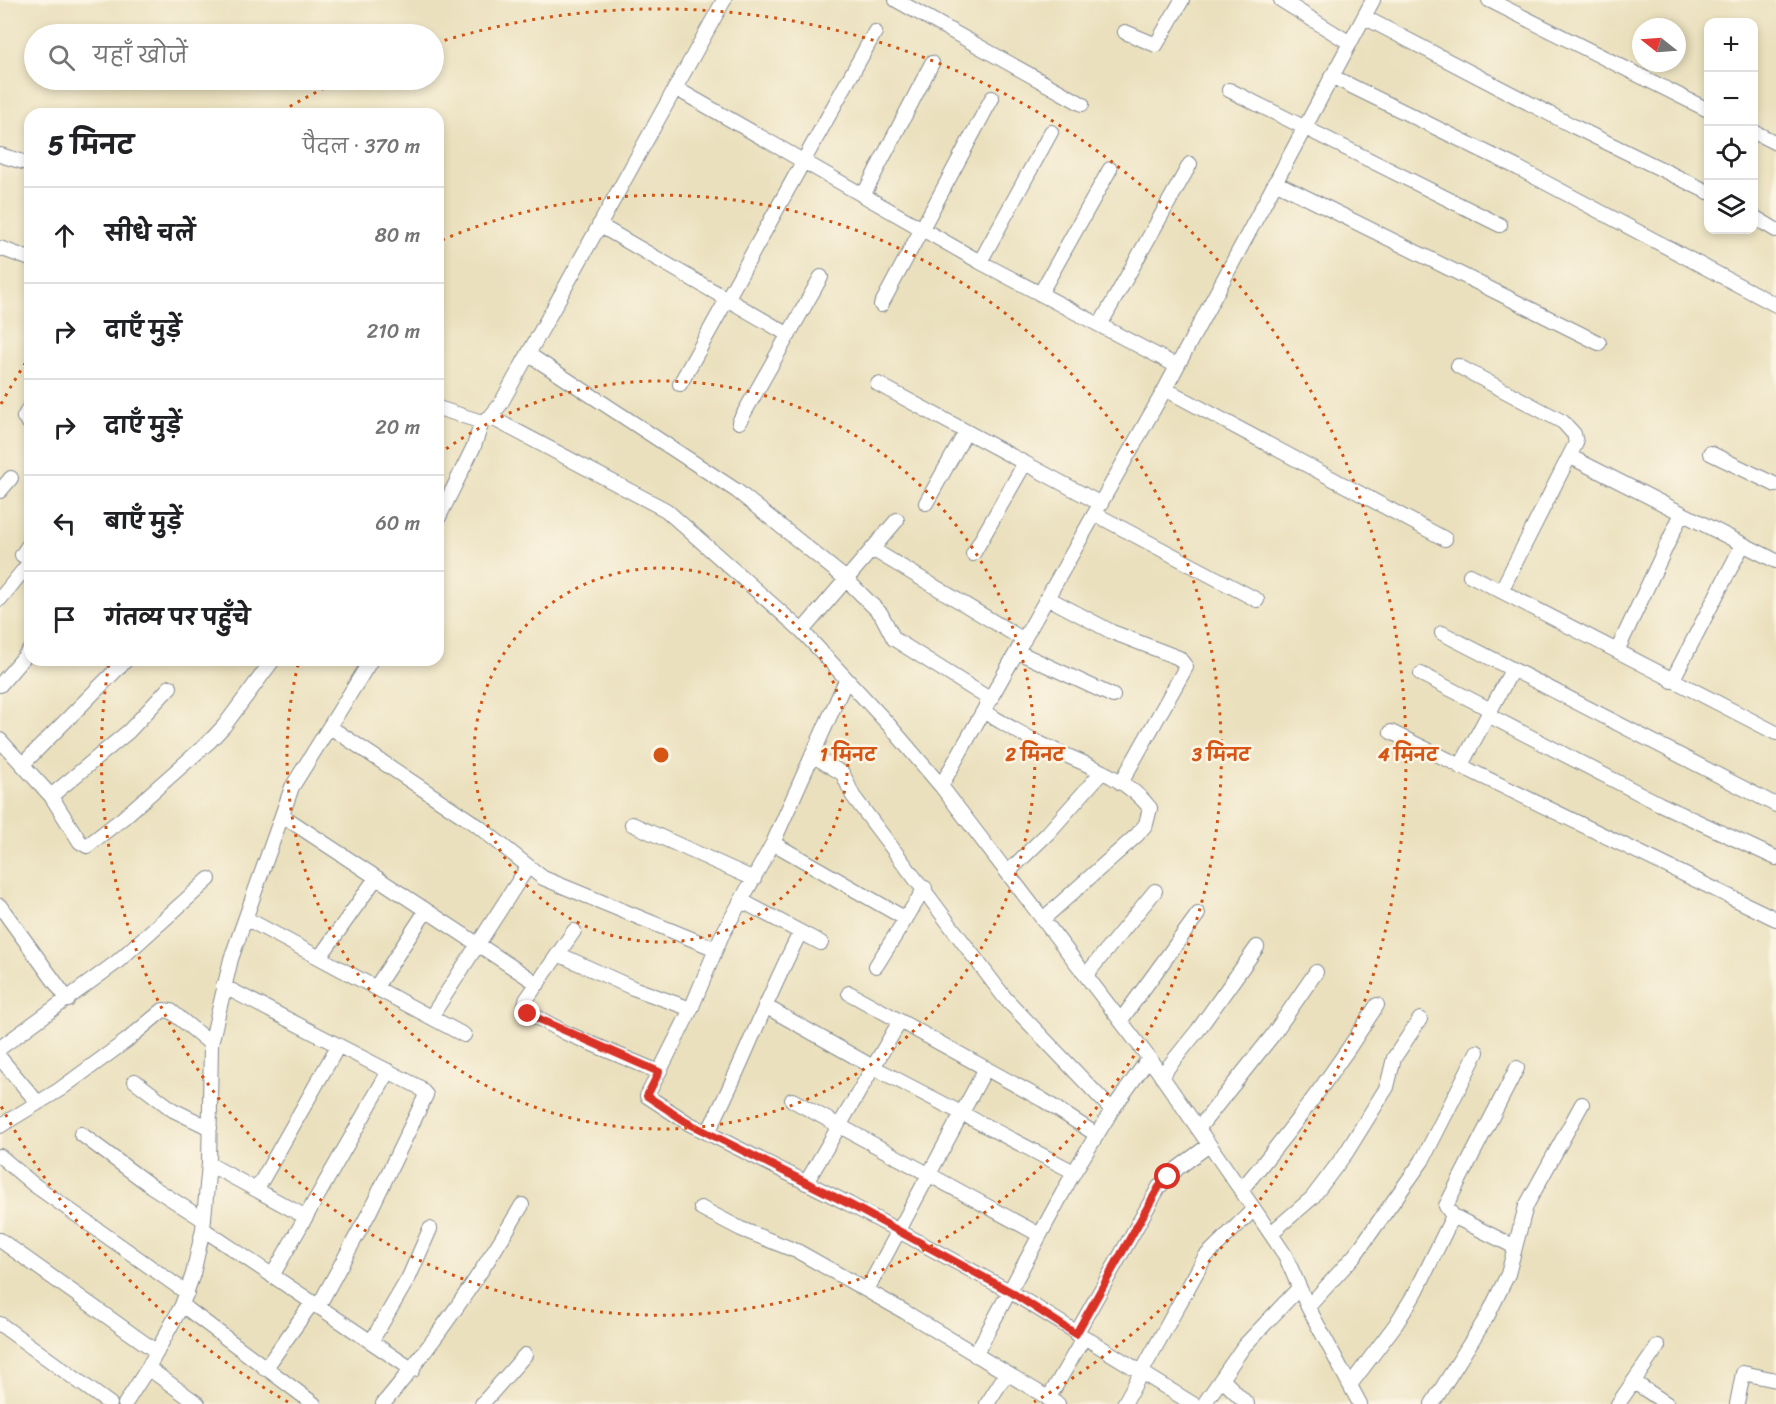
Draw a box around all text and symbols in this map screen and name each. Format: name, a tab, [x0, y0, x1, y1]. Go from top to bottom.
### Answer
north arrow	[1632, 18, 1686, 72]
map controls	[1704, 18, 1758, 234]
button: +	[1704, 18, 1758, 72]
search box	[24, 24, 444, 90]
text: यहाँ खोजें	[93, 36, 188, 75]
icon: search	[45, 41, 78, 74]
button: −	[1704, 72, 1758, 126]
text: 5 मिनट	[48, 122, 134, 168]
button: locate	[1704, 126, 1758, 180]
text: पैदल · 370 m	[302, 129, 420, 164]
button: layers	[1704, 180, 1758, 234]
text: सीधे चलें	[105, 214, 195, 253]
text: 80 m	[375, 218, 420, 253]
icon: ahead	[48, 219, 81, 252]
text: दाएँ मुड़ें	[105, 310, 182, 349]
text: 210 m	[367, 314, 420, 349]
icon: right	[48, 315, 81, 348]
text: दाएँ मुड़ें	[105, 406, 182, 445]
text: 20 m	[375, 410, 420, 445]
icon: right	[48, 411, 81, 444]
text: बाएँ मुड़ें	[105, 502, 182, 541]
text: 60 m	[375, 506, 420, 541]
icon: left	[48, 507, 81, 540]
text: गंतव्य पर पहुँचे	[105, 598, 250, 637]
icon: arrive	[48, 603, 81, 636]
text: 1 मिनट	[820, 739, 878, 771]
text: 2 मिनट	[1005, 739, 1067, 771]
text: 3 मिनट	[1191, 739, 1252, 771]
text: 4 मिनट	[1377, 739, 1440, 771]
centre of rings	[651, 745, 671, 765]
route end	[514, 1000, 540, 1026]
route start	[1154, 1163, 1180, 1189]

